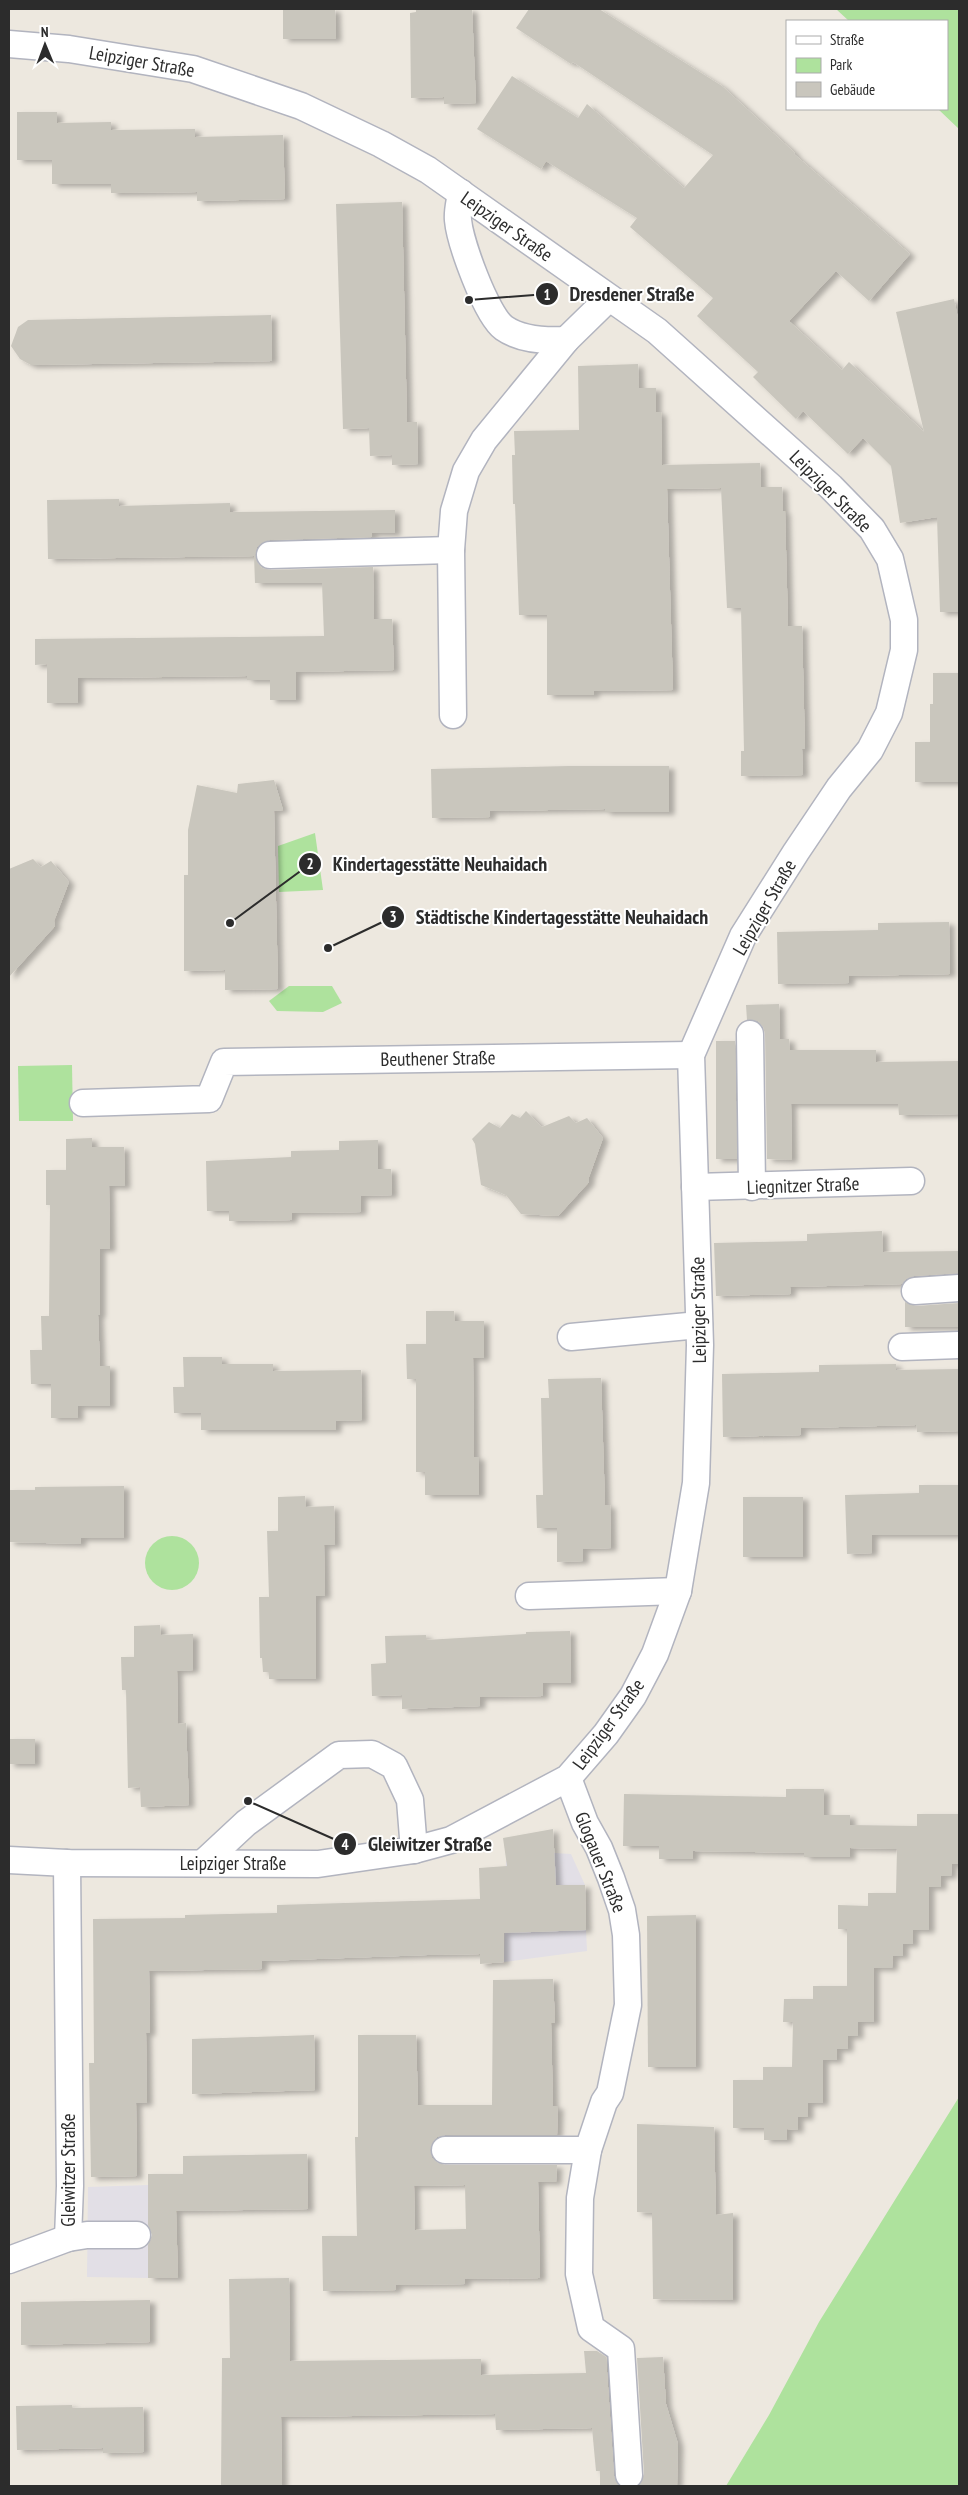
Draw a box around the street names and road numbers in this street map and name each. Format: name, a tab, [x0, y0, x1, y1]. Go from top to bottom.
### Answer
street label: Leipziger Straße	[87, 40, 197, 82]
street label: Leipziger Straße	[456, 186, 558, 266]
street label: Leipziger Straße	[785, 445, 877, 537]
street label: Leipziger Straße	[727, 855, 801, 959]
street label: Beuthener Straße	[380, 1045, 496, 1071]
street label: Liegnitzer Straße	[746, 1171, 860, 1199]
street label: Leipziger Straße	[685, 1256, 711, 1363]
street label: Leipziger Straße	[567, 1674, 649, 1774]
street label: Glogauer Straße	[570, 1808, 632, 1916]
street label: Leipziger Straße	[180, 1851, 286, 1875]
street label: Gleiwitzer Straße	[56, 2113, 80, 2227]

